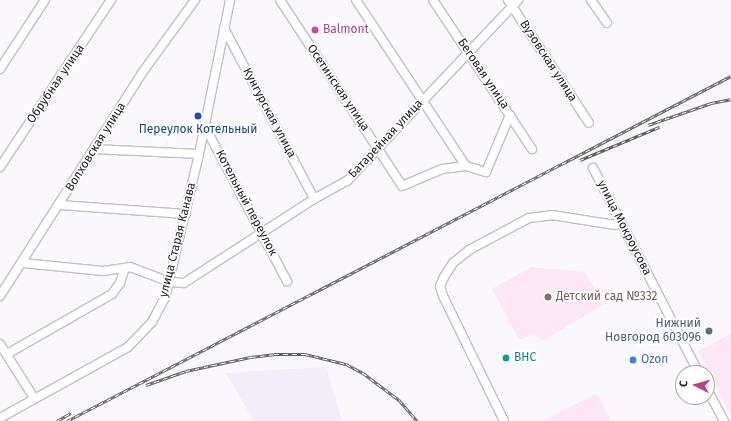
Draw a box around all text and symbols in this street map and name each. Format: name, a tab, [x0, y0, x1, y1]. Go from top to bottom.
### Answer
street label: Вузовская улица	[516, 18, 580, 104]
place label: Balmont	[323, 23, 369, 37]
marker: Balmont	[310, 25, 320, 35]
street label: Беговая улица	[454, 36, 512, 112]
street label: Обрубная улица	[24, 42, 88, 126]
street label: Осетинская улица	[304, 42, 372, 134]
street label: Кунгурская улица	[239, 66, 299, 160]
street label: Батарейная улица	[346, 97, 426, 181]
street label: Волховская улица	[63, 100, 129, 194]
marker: Переулок Котельный	[193, 111, 203, 121]
place label: Переулок Котельный	[139, 123, 257, 137]
street label: Котельный переулок	[212, 148, 280, 258]
street label: улица Мокроусова	[594, 178, 654, 278]
street label: улица Старая Канава	[157, 181, 199, 299]
place label: Детский сад №332	[556, 290, 658, 304]
marker: Детский сад №332	[543, 292, 553, 302]
place label: Нижний Новгород 603096	[605, 317, 701, 345]
marker: Нижний Новгород 603096	[704, 326, 714, 336]
place label: ВНС	[514, 351, 536, 365]
marker: ВНС	[501, 353, 511, 363]
place label: Ozon	[641, 353, 668, 367]
marker: Ozon	[628, 355, 638, 365]
north arrow	[675, 365, 715, 405]
text: С	[677, 380, 690, 388]

